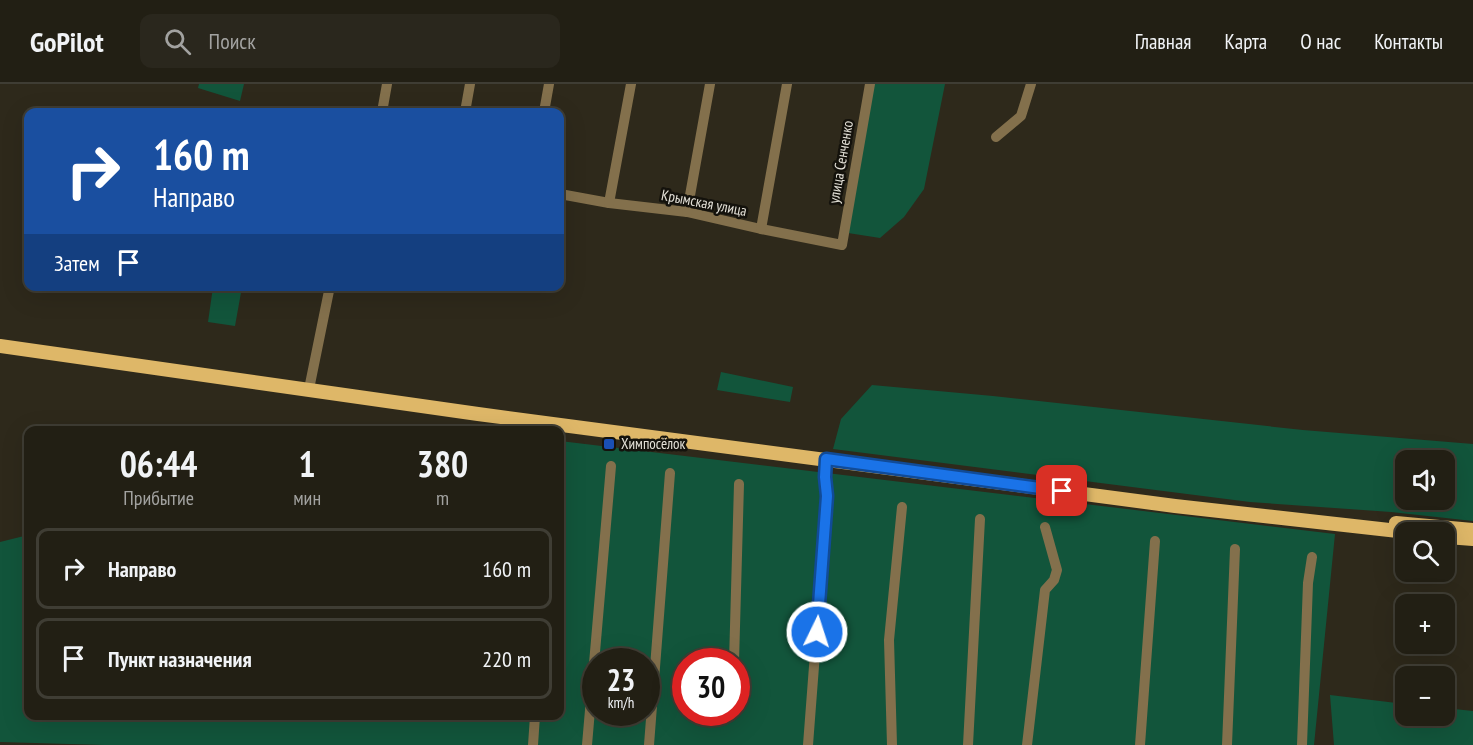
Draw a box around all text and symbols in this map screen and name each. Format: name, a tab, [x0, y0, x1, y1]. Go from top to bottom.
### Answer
search box	[140, 14, 560, 68]
text: GoPilot	[30, 23, 104, 60]
icon: search	[161, 25, 194, 58]
text: Поиск	[209, 27, 256, 55]
text: Главная	[1135, 28, 1191, 55]
text: Карта	[1224, 28, 1267, 55]
text: О нас	[1300, 28, 1341, 55]
text: Контакты	[1374, 28, 1443, 55]
street label: улица Сенченко	[824, 119, 857, 205]
text: 160 m	[153, 127, 250, 182]
icon: right	[54, 132, 132, 210]
text: Направо	[153, 180, 235, 214]
street label: Крымская улица	[660, 185, 748, 220]
icon: arrive	[112, 246, 145, 279]
text: Затем	[54, 249, 100, 277]
place label: Химпосёлок	[621, 434, 685, 453]
marker: Химпосёлок	[602, 437, 616, 451]
text: 06:44	[120, 440, 198, 487]
text: 1	[299, 440, 316, 487]
text: 380	[417, 440, 468, 487]
map controls	[1395, 450, 1455, 726]
button: sound	[1395, 450, 1455, 510]
pin	[1036, 465, 1087, 516]
icon: arrive	[1045, 474, 1078, 507]
text: Прибытие	[123, 485, 194, 511]
text: мин	[293, 485, 321, 511]
text: m	[436, 485, 449, 511]
button: search	[1395, 522, 1455, 582]
icon: right	[57, 552, 90, 585]
text: Направо	[108, 555, 176, 583]
text: 160 m	[482, 555, 531, 583]
button: +	[1395, 594, 1455, 654]
position arrow	[785, 600, 849, 664]
icon: arrive	[57, 642, 90, 675]
text: Пункт назначения	[108, 645, 252, 673]
text: 220 m	[482, 645, 531, 673]
speed limit sign: 30	[672, 648, 750, 726]
text: 23	[607, 660, 635, 699]
button: −	[1395, 666, 1455, 726]
text: km/h	[608, 693, 634, 712]

